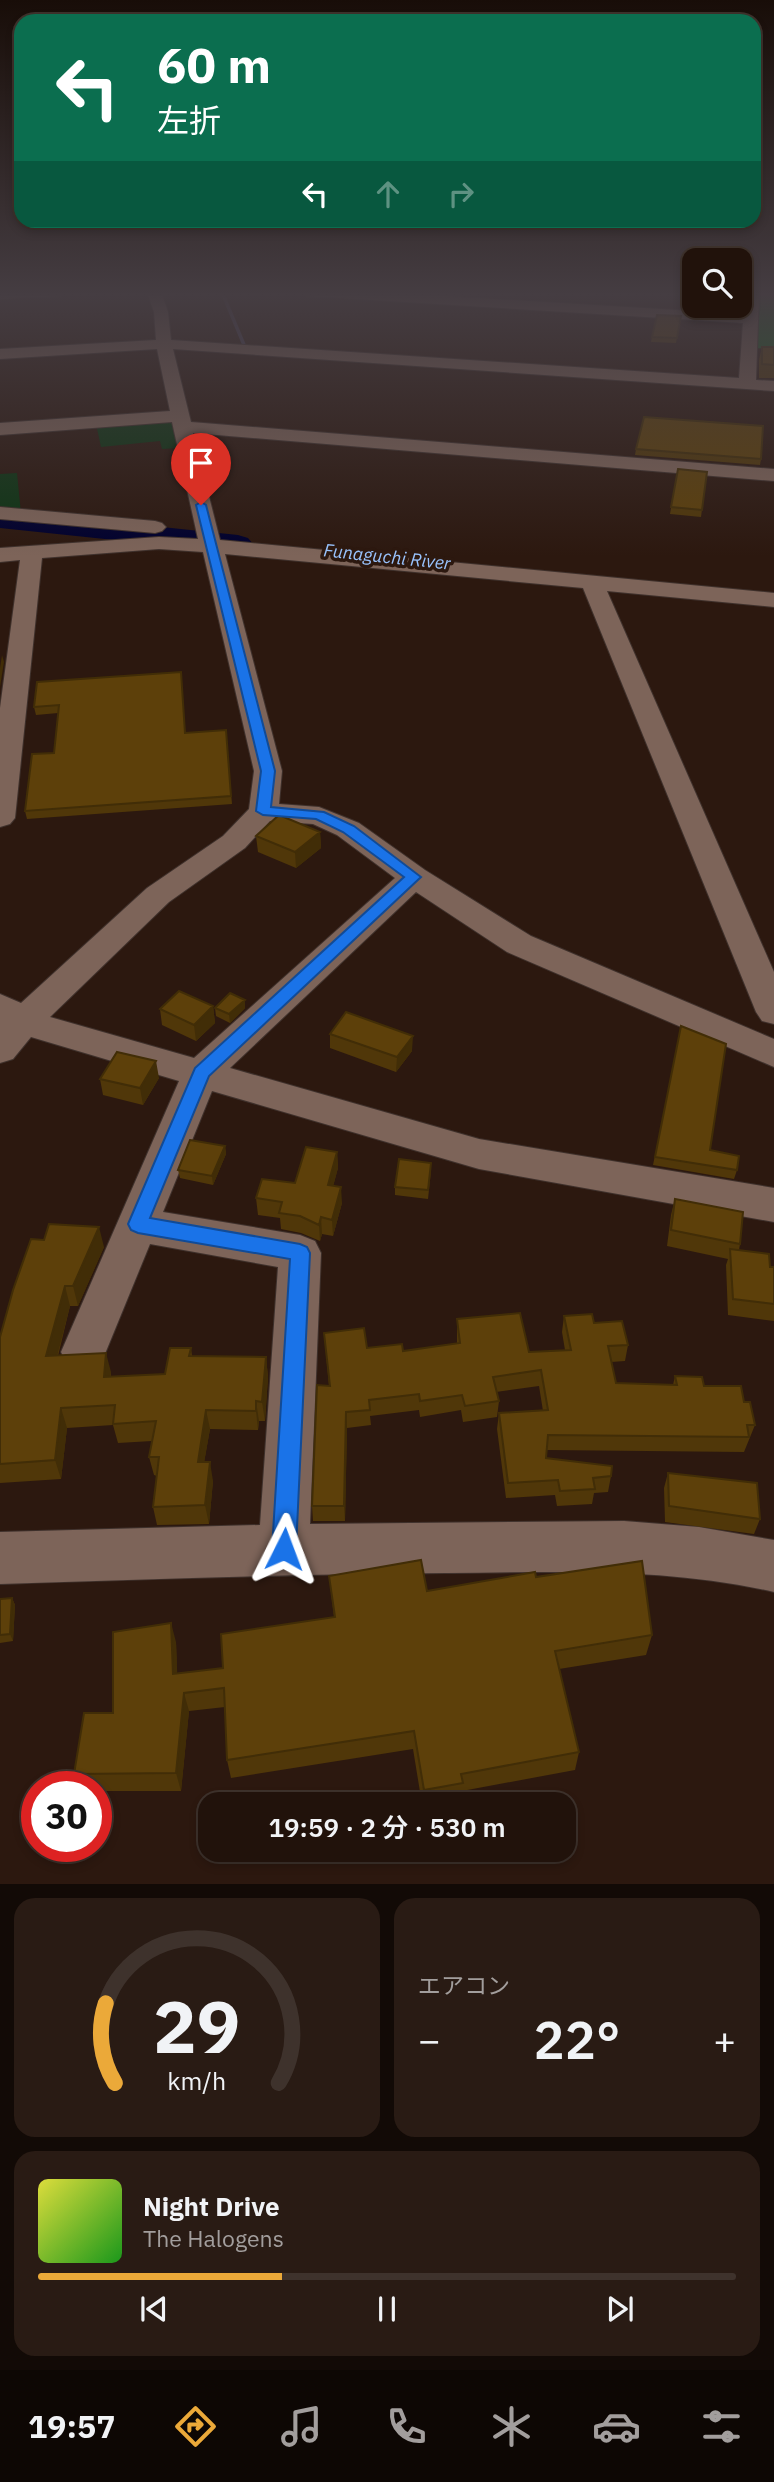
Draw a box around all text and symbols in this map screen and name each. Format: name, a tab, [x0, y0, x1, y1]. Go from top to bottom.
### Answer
text: 60 m	[157, 33, 271, 96]
icon: left	[42, 42, 133, 133]
text: 左折	[157, 99, 221, 141]
icon: left	[296, 175, 334, 213]
icon: ahead	[369, 175, 407, 213]
icon: right	[442, 175, 480, 213]
map controls	[682, 248, 752, 318]
button: search	[682, 248, 752, 318]
pin	[171, 433, 231, 505]
icon: arrive	[182, 444, 220, 482]
water label: Funaguchi River	[322, 538, 452, 575]
position arrow	[247, 1512, 321, 1586]
speed limit sign: 30	[21, 1771, 112, 1862]
text: 19:59 · 2 分 · 530 m	[268, 1810, 506, 1844]
text: エアコン	[418, 1970, 510, 2000]
text: 29	[153, 1979, 241, 2074]
text: 22°	[534, 2006, 620, 2073]
text: −	[418, 2015, 441, 2064]
text: +	[713, 2015, 736, 2064]
text: km/h	[168, 2064, 226, 2097]
text: Night Drive	[143, 2189, 280, 2223]
text: The Halogens	[143, 2223, 284, 2253]
icon: previous	[135, 2290, 173, 2328]
icon: pause	[368, 2290, 406, 2328]
icon: next	[601, 2290, 639, 2328]
icon: directions	[171, 2402, 220, 2451]
icon: music	[277, 2402, 326, 2451]
icon: phone	[382, 2402, 431, 2451]
icon: climate	[487, 2402, 536, 2451]
icon: car	[592, 2402, 641, 2451]
icon: filters	[697, 2402, 746, 2451]
text: 19:57	[28, 2405, 115, 2447]

